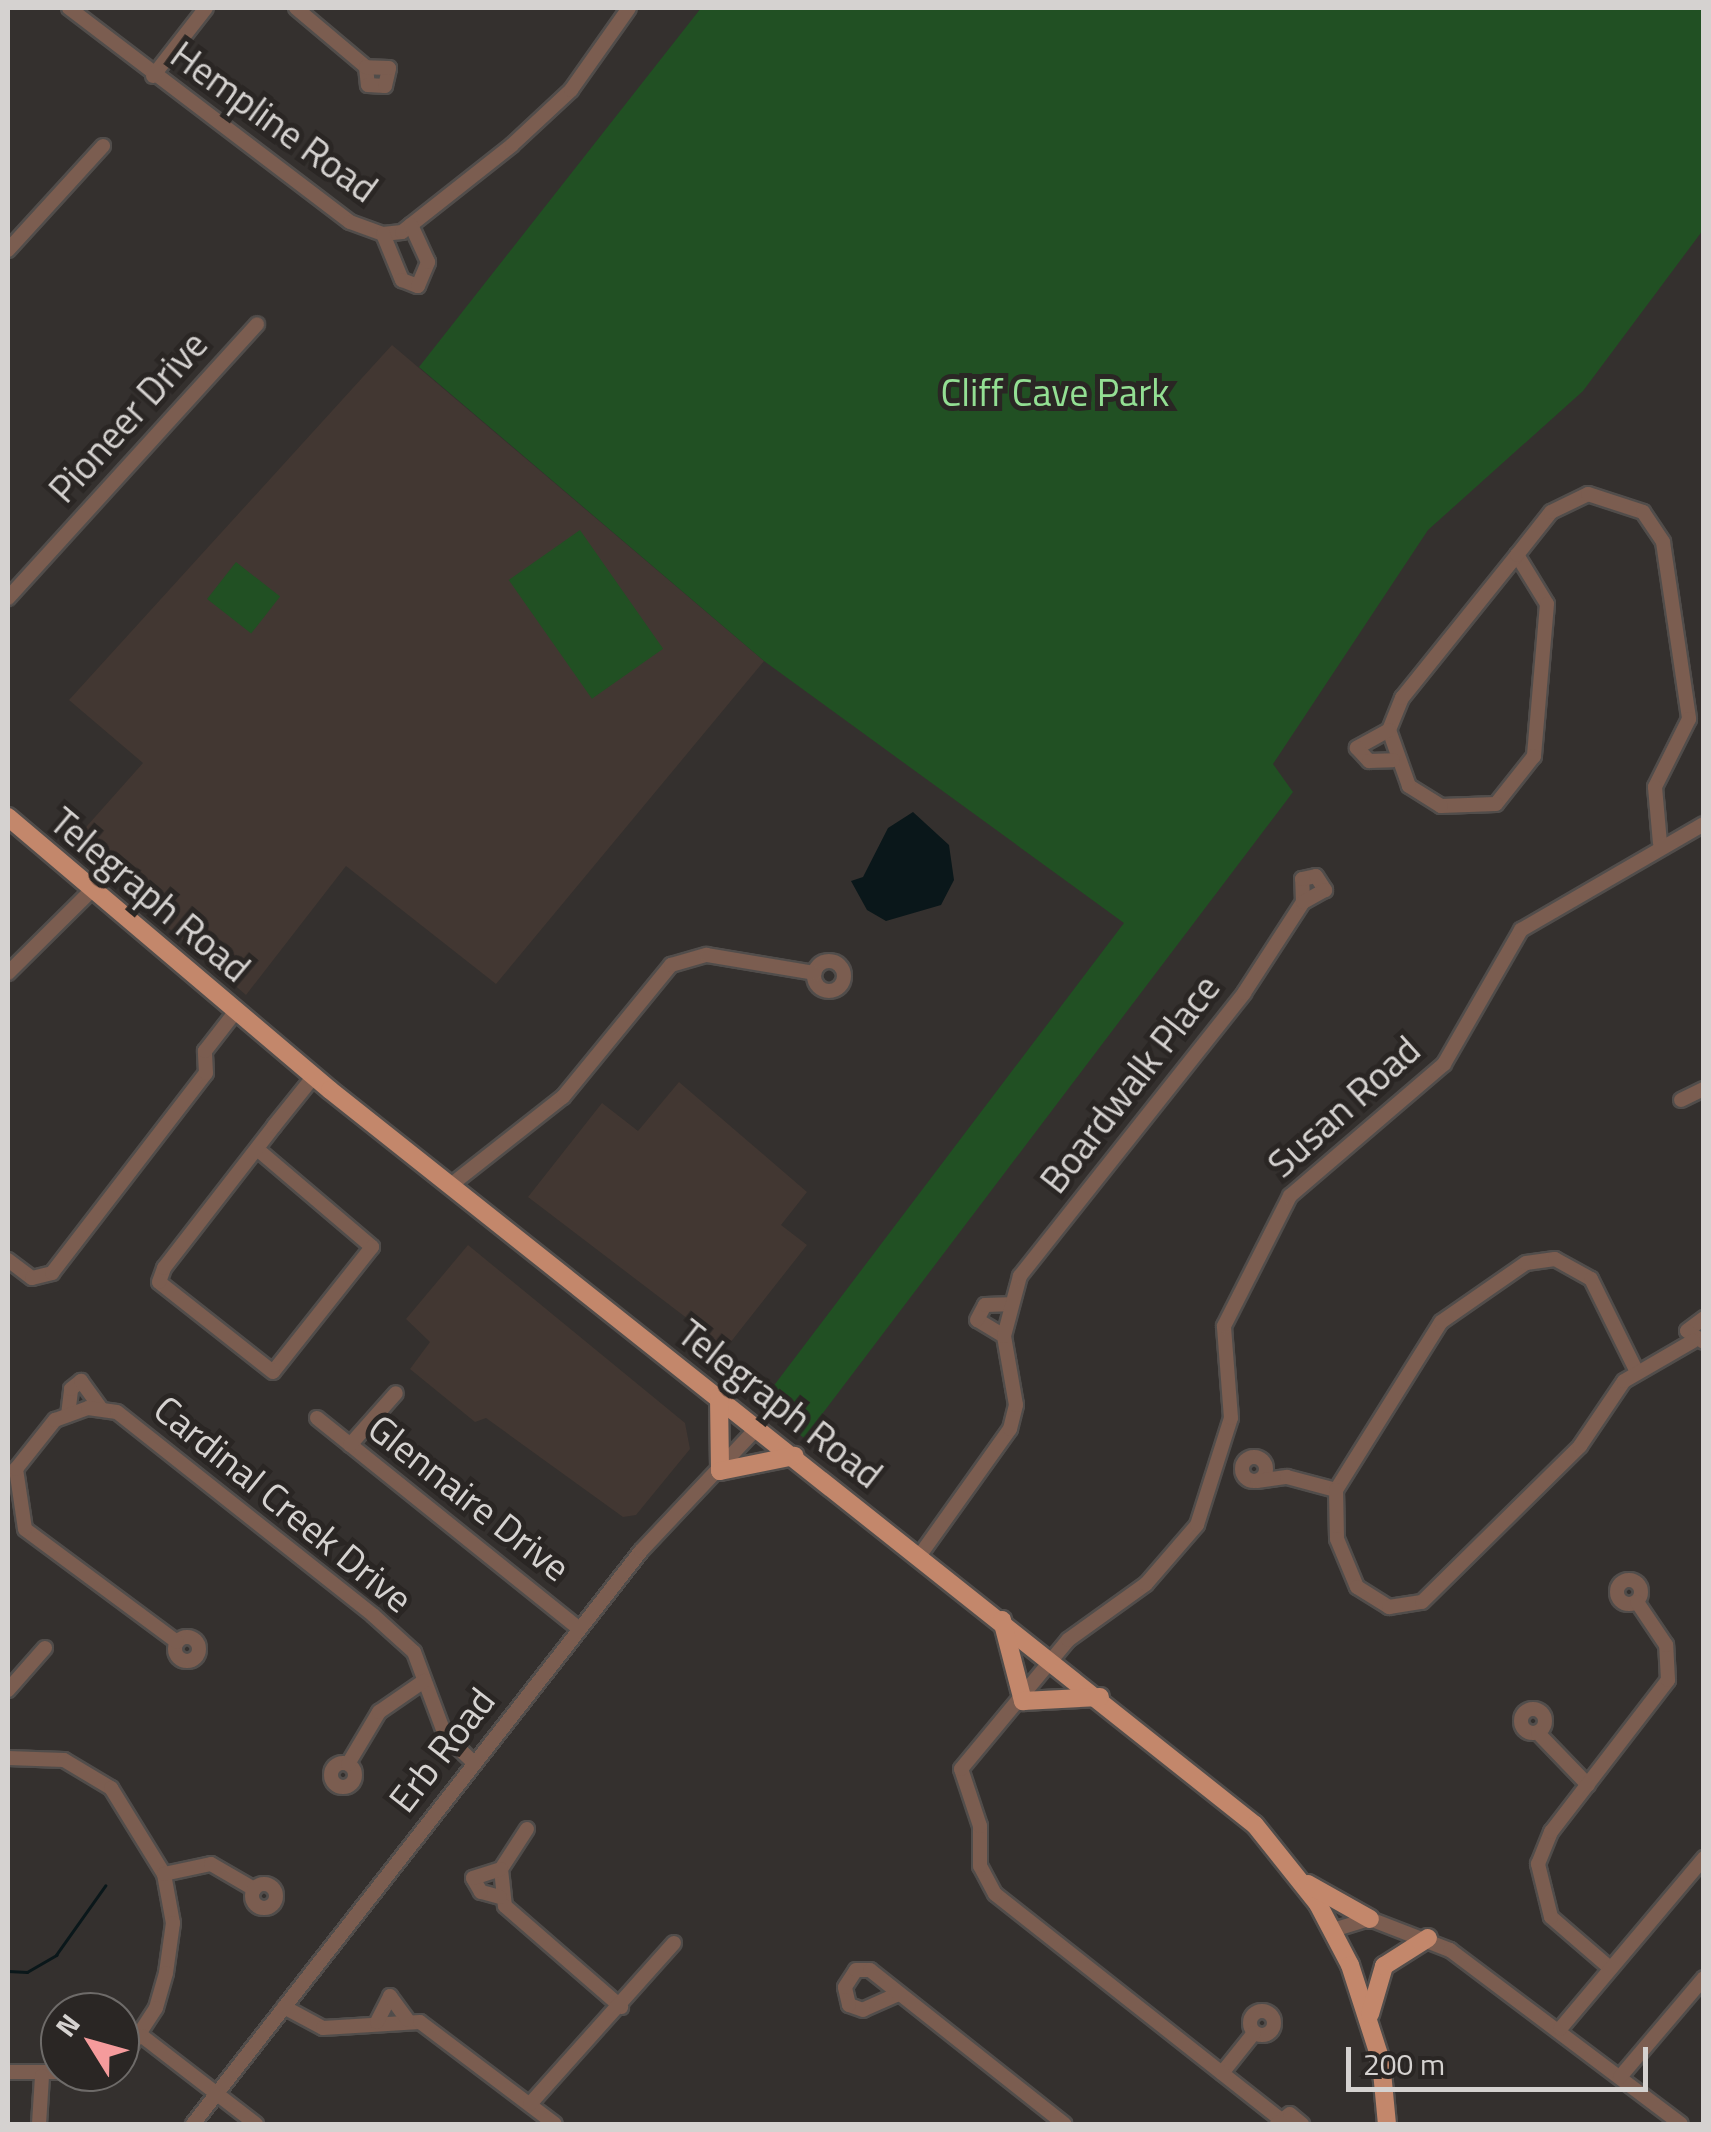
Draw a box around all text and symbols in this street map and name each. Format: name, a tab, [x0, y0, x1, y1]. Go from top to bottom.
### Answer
street label: Hempline Road	[162, 32, 386, 212]
street label: Pioneer Drive	[39, 322, 217, 512]
park label: Cliff Cave Park	[940, 370, 1170, 416]
street label: Telegraph Road	[41, 798, 259, 992]
street label: Boardwalk Place	[1031, 966, 1229, 1202]
street label: Susan Road	[1259, 1027, 1429, 1187]
street label: Telegraph Road	[669, 1310, 891, 1498]
street label: Cardinal Creek Drive	[145, 1386, 421, 1622]
street label: Glennaire Drive	[359, 1405, 579, 1591]
street label: Erb Road	[379, 1679, 505, 1821]
north arrow	[40, 1992, 140, 2092]
text: N	[44, 2004, 90, 2046]
scale bar	[1351, 2027, 1654, 2089]
text: 200 m	[1363, 2041, 1445, 2087]

